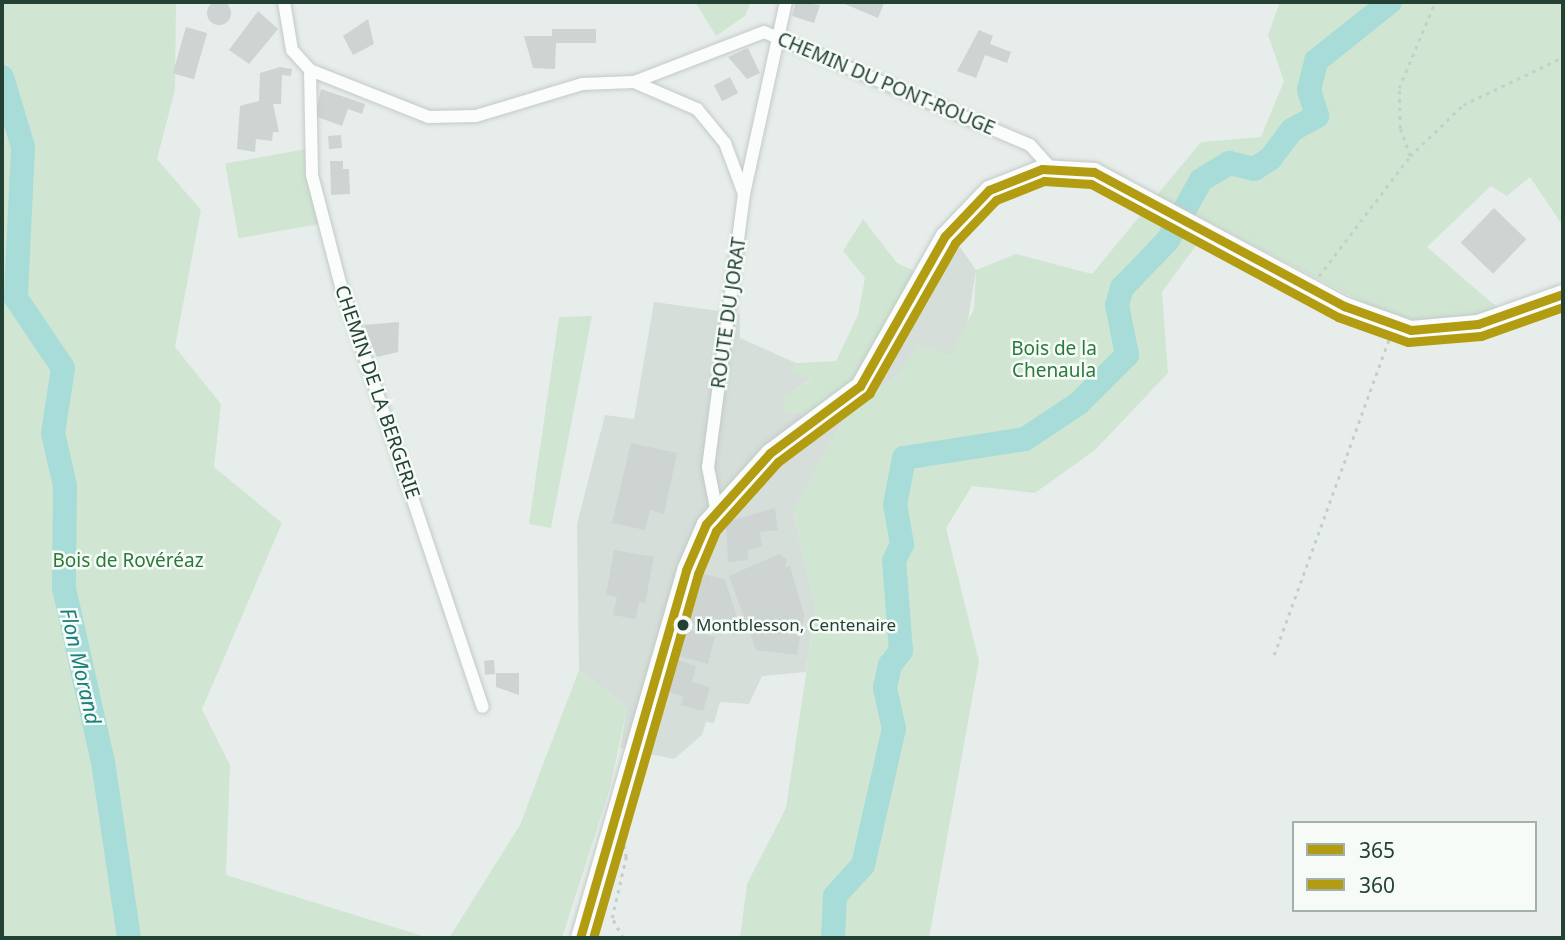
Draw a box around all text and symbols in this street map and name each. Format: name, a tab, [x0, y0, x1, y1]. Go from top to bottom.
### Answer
street label: CHEMIN DU PONT-ROUGE	[774, 28, 998, 140]
street label: ROUTE DU JORAT	[707, 236, 751, 390]
street label: CHEMIN DE LA BERGERIE	[330, 282, 424, 502]
park label: Bois de la Chenaula	[1011, 338, 1097, 382]
park label: Bois de Rovéréaz	[52, 550, 204, 572]
water label: Flon Morand	[55, 605, 107, 727]
place label: Montblesson, Centenaire	[696, 615, 896, 635]
marker: Montblesson, Centenaire	[676, 618, 690, 632]
legend	[1292, 821, 1537, 912]
text: 365	[1359, 836, 1395, 864]
text: 360	[1359, 871, 1395, 899]

